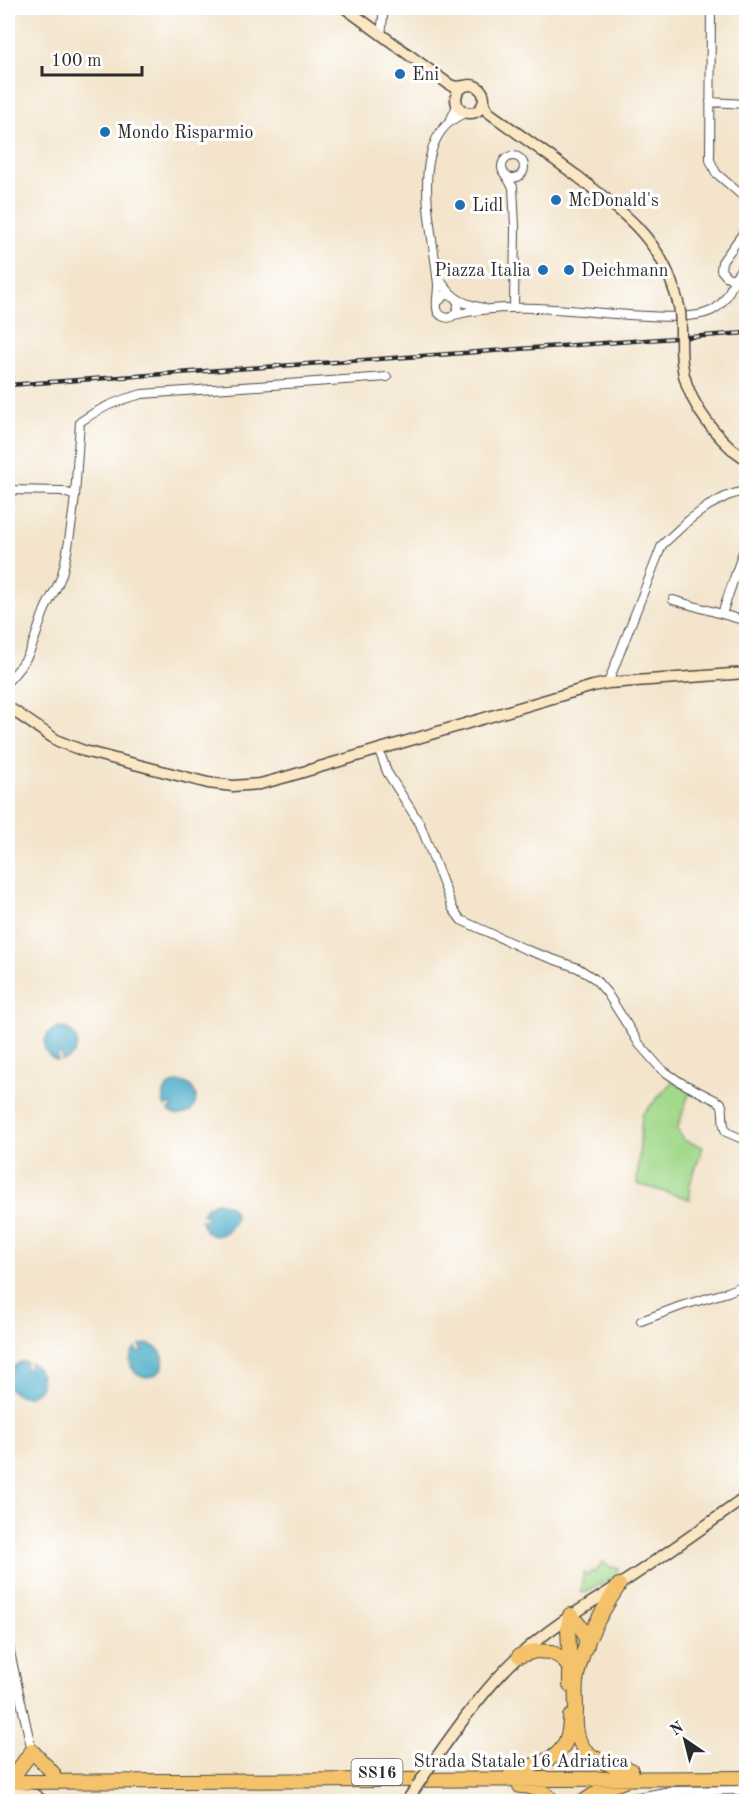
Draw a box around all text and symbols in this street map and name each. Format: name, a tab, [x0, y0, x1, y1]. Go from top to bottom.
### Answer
scale bar	[42, 39, 142, 77]
text: 100 m	[51, 52, 102, 70]
place label: Eni	[412, 66, 439, 84]
marker: Eni	[393, 67, 407, 81]
place label: Mondo Risparmio	[117, 124, 253, 142]
marker: Mondo Risparmio	[98, 125, 112, 139]
place label: McDonald's	[568, 192, 659, 210]
marker: McDonald's	[549, 193, 563, 207]
place label: Lidl	[472, 197, 503, 215]
marker: Lidl	[453, 198, 467, 212]
place label: Piazza Italia	[434, 262, 531, 280]
place label: Deichmann	[581, 262, 669, 280]
marker: Piazza Italia	[536, 263, 550, 277]
marker: Deichmann	[562, 263, 576, 277]
north arrow	[655, 1710, 715, 1770]
text: N	[668, 1719, 688, 1739]
street label: Strada Statale 16 Adriatica	[414, 1753, 629, 1771]
road number: SS16	[352, 1759, 403, 1785]

